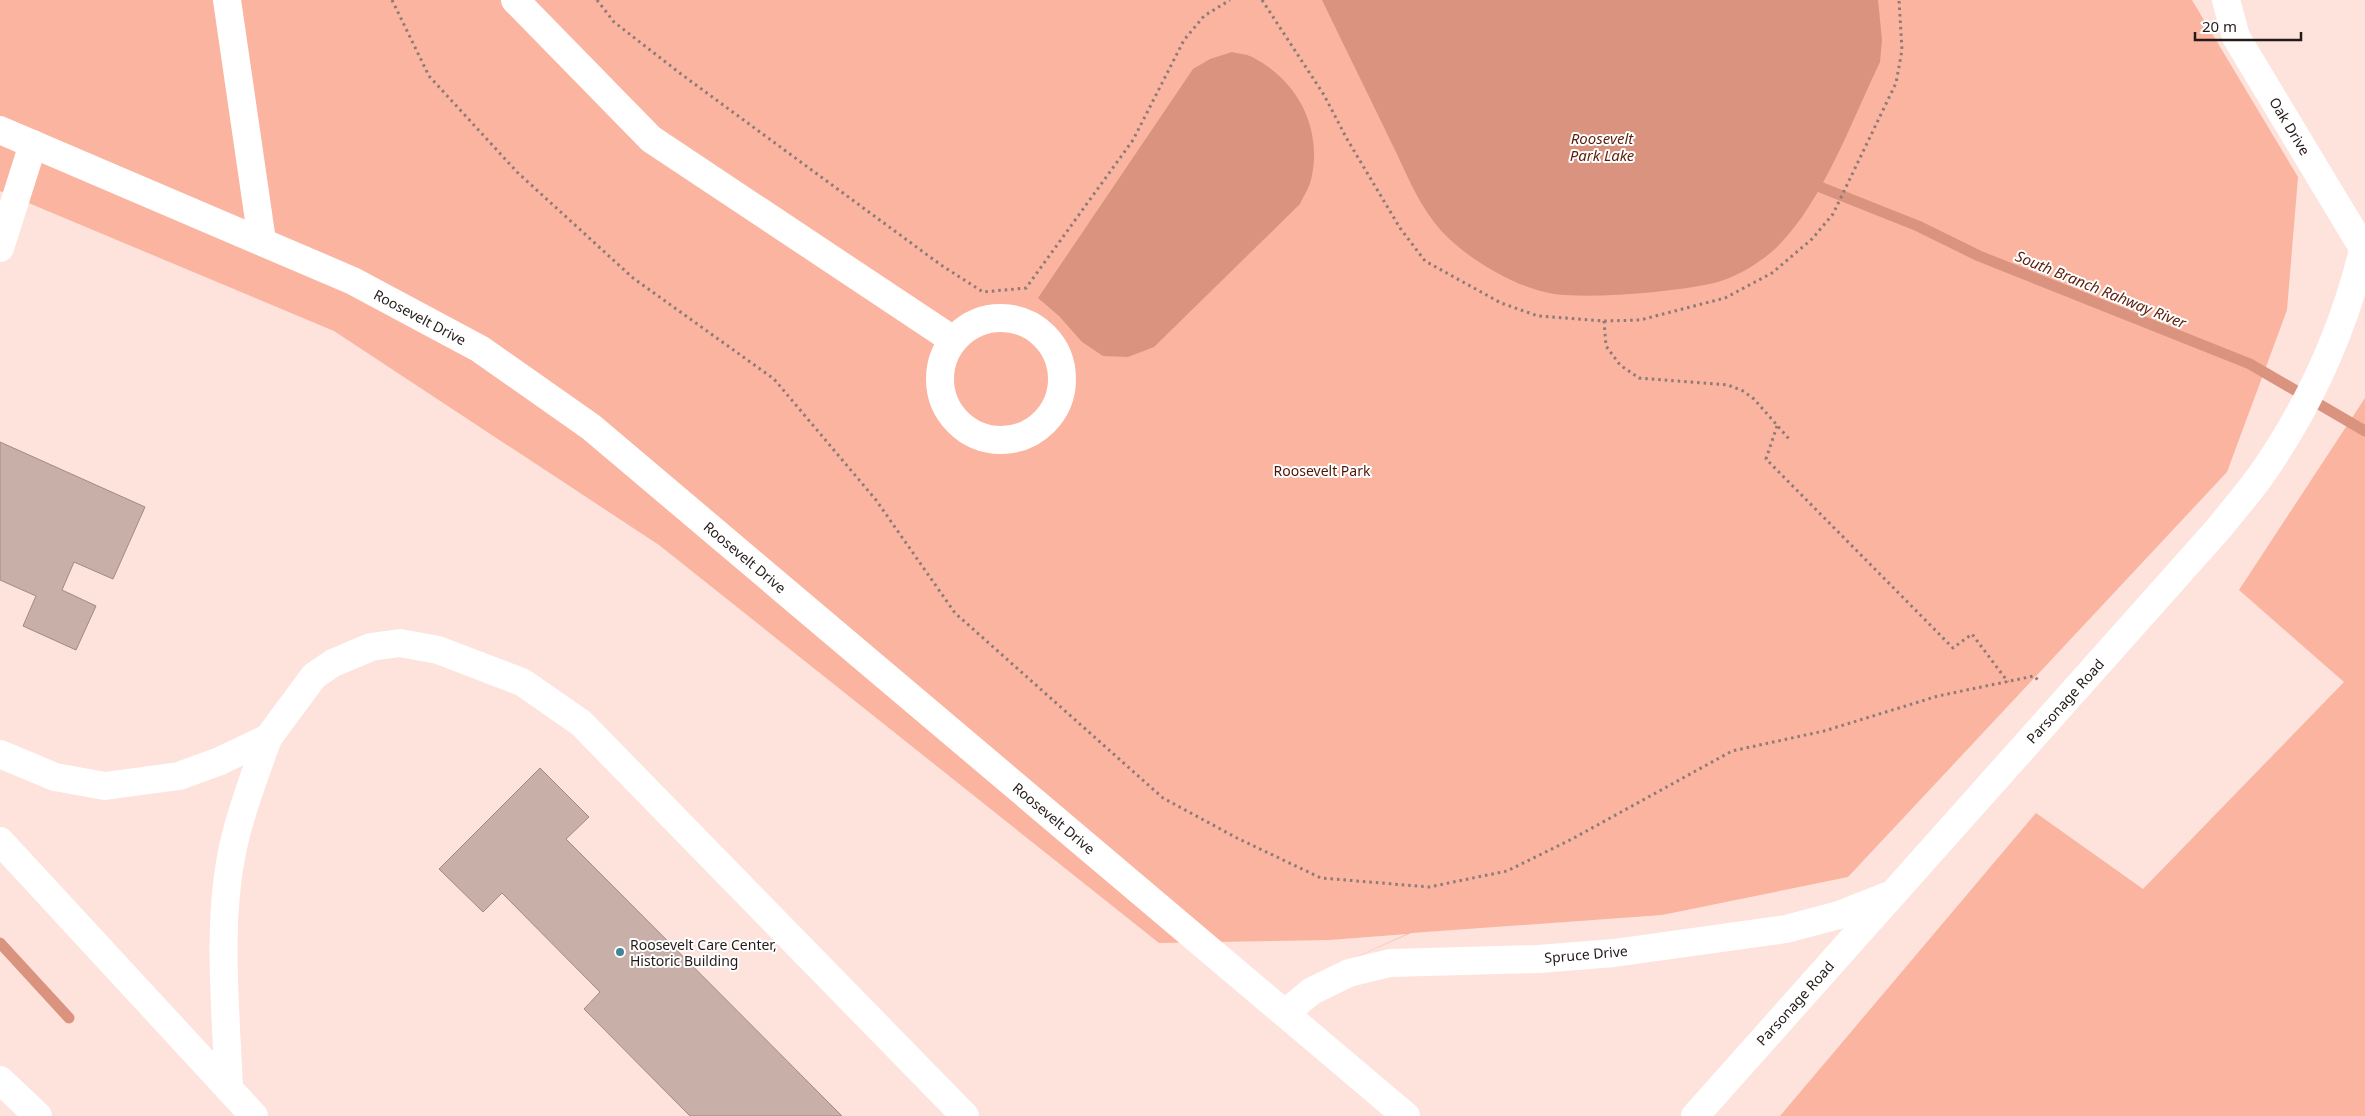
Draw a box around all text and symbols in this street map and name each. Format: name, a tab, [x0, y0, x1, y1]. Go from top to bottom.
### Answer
scale bar	[2195, 10, 2301, 42]
text: 20 m	[2202, 16, 2237, 36]
street label: Oak Drive	[2265, 93, 2315, 159]
water label: Roosevelt Park Lake	[1570, 128, 1635, 165]
water label: South Branch Rahway River	[2013, 246, 2190, 333]
street label: Roosevelt Drive	[371, 285, 470, 349]
park label: Roosevelt Park	[1274, 461, 1371, 480]
street label: Roosevelt Drive	[700, 517, 790, 597]
street label: Parsonage Road	[2022, 655, 2108, 747]
street label: Roosevelt Drive	[1009, 778, 1099, 858]
place label: Roosevelt Care Center, Historic Building	[630, 935, 777, 970]
street label: Spruce Drive	[1544, 941, 1629, 967]
marker: Roosevelt Care Center, Historic Building	[614, 946, 626, 958]
street label: Parsonage Road	[1752, 957, 1838, 1049]

